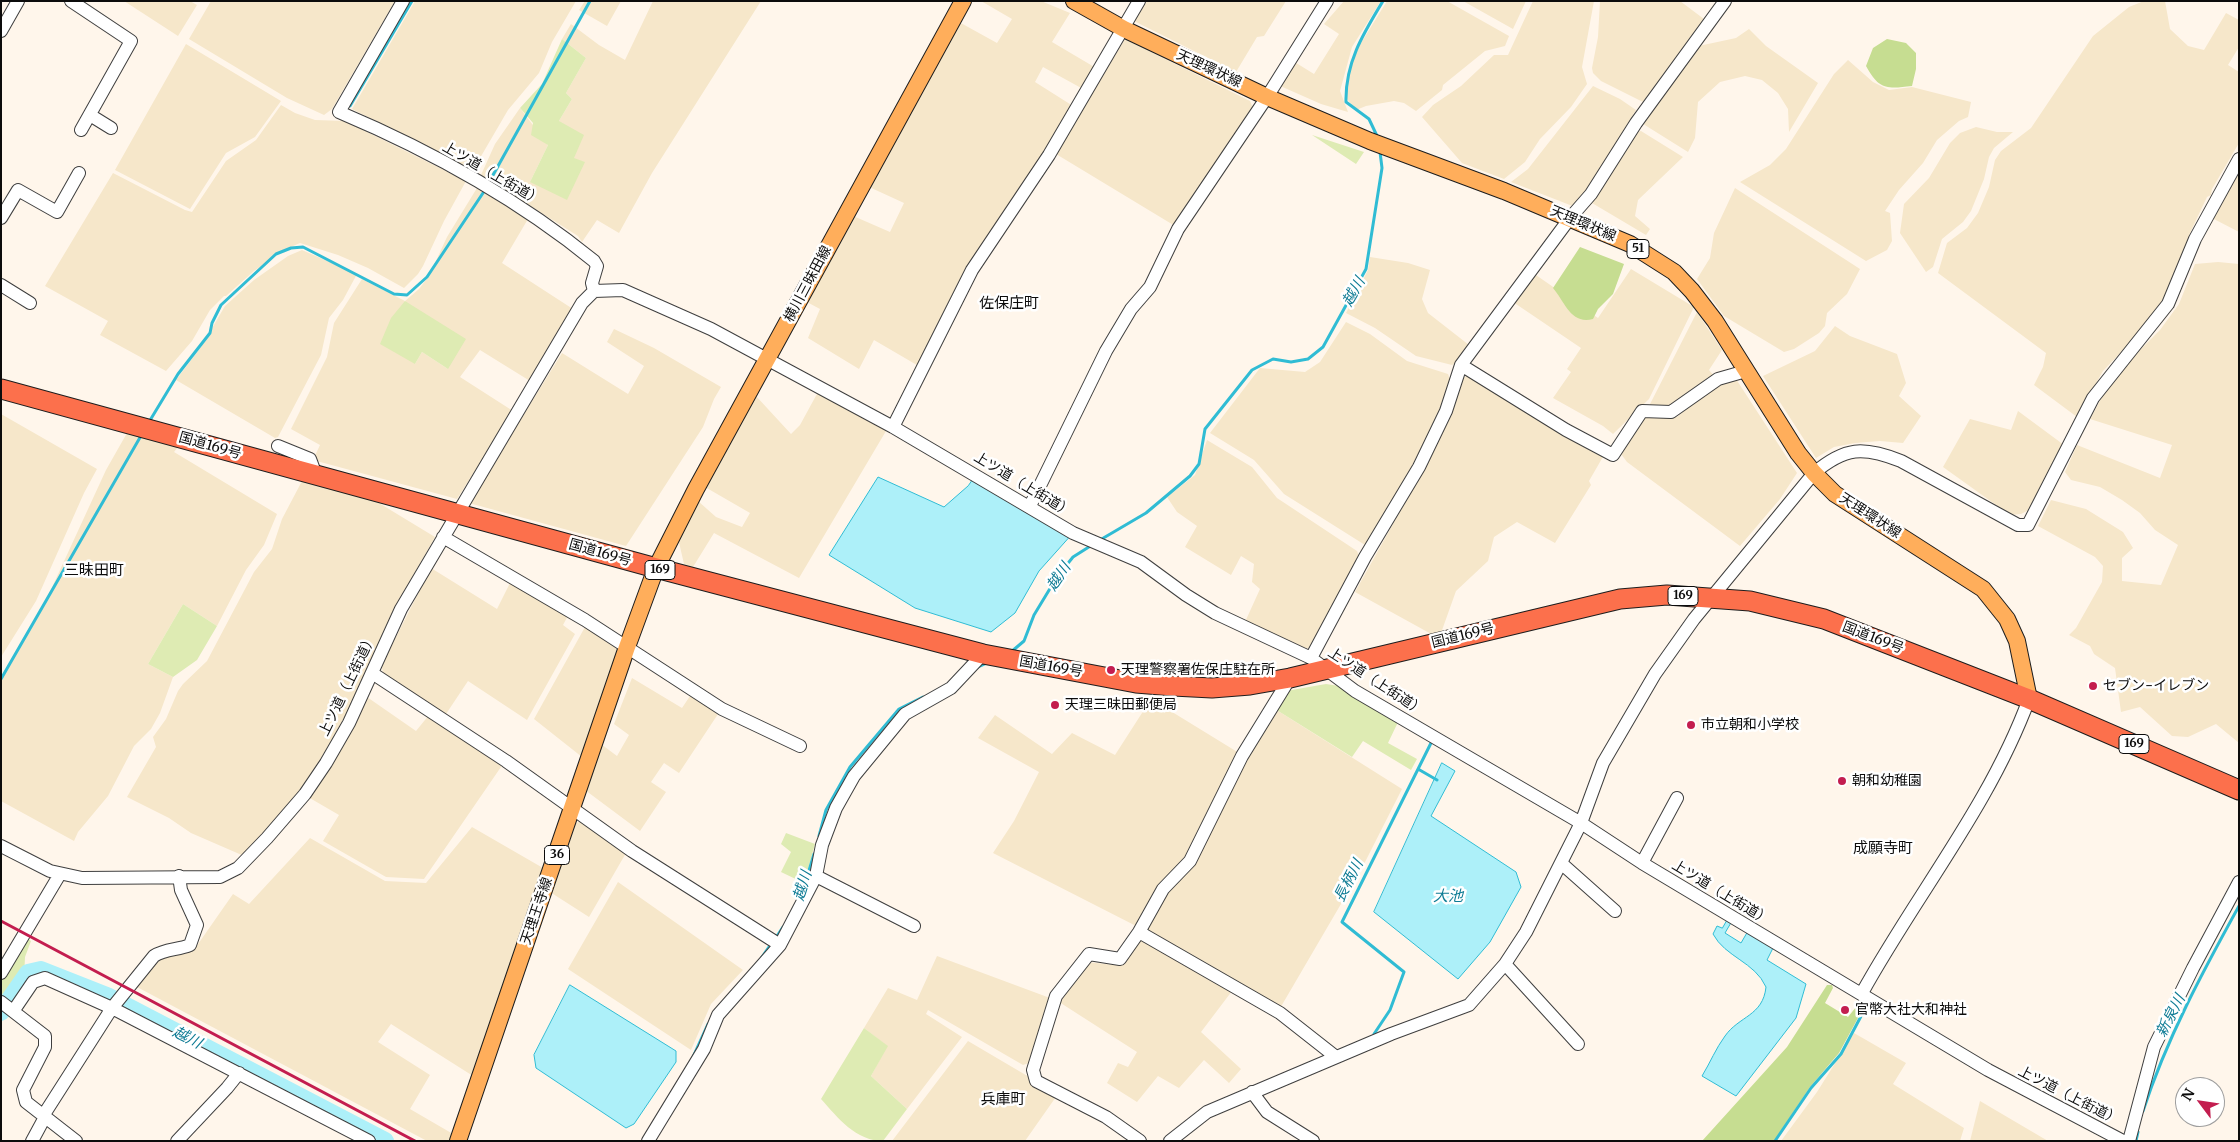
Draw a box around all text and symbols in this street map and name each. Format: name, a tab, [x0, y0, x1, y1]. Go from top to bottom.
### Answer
street label: 天理環状線	[1174, 47, 1244, 91]
street label: 上ツ道（上街道）	[439, 139, 545, 209]
street label: 天理環状線	[1548, 203, 1618, 245]
road number: 51	[1627, 240, 1649, 258]
street label: 横川三昧田線	[781, 243, 835, 325]
water label: 越川	[1339, 275, 1369, 309]
district label: 佐保庄町	[979, 295, 1039, 313]
street label: 国道169号	[177, 429, 243, 463]
street label: 上ツ道（上街道）	[971, 449, 1075, 521]
street label: 天理環状線	[1836, 490, 1904, 542]
street label: 国道169号	[567, 536, 633, 570]
road number: 169	[645, 560, 675, 580]
water label: 越川	[1043, 560, 1075, 594]
district label: 三昧田町	[64, 562, 124, 580]
road number: 169	[1668, 586, 1698, 606]
street label: 国道169号	[1840, 619, 1906, 657]
street label: 国道169号	[1430, 620, 1496, 652]
street label: 上ツ道（上街道）	[316, 631, 380, 739]
street label: 上ツ道（上街道）	[1324, 644, 1428, 720]
street label: 国道169号	[1018, 653, 1084, 681]
place label: 天理警察署佐保庄駐在所	[1121, 662, 1275, 678]
marker: 天理警察署佐保庄駐在所	[1105, 664, 1117, 676]
place label: セブン-イレブン	[2103, 678, 2209, 694]
marker: セブン-イレブン	[2087, 680, 2099, 692]
place label: 天理三昧田郵便局	[1065, 697, 1177, 713]
marker: 天理三昧田郵便局	[1049, 699, 1061, 711]
place label: 市立朝和小学校	[1701, 717, 1799, 733]
marker: 市立朝和小学校	[1685, 719, 1697, 731]
road number: 169	[2119, 734, 2149, 754]
place label: 朝和幼稚園	[1852, 773, 1922, 789]
marker: 朝和幼稚園	[1836, 775, 1848, 787]
district label: 成願寺町	[1853, 840, 1913, 858]
road number: 36	[544, 846, 570, 864]
water label: 長柄川	[1331, 857, 1367, 905]
street label: 上ツ道（上街道）	[1669, 857, 1773, 929]
water label: 越川	[790, 869, 816, 903]
street label: 天理王寺線	[518, 875, 556, 947]
water label: 大池	[1433, 888, 1463, 906]
water label: 新泉川	[2153, 992, 2189, 1040]
place label: 官幣大社大和神社	[1855, 1002, 1967, 1018]
marker: 官幣大社大和神社	[1839, 1004, 1851, 1016]
water label: 越川	[170, 1023, 204, 1053]
street label: 上ツ道（上街道）	[2015, 1063, 2123, 1129]
north arrow	[2175, 1077, 2225, 1127]
text: N	[2177, 1085, 2199, 1104]
district label: 兵庫町	[981, 1091, 1025, 1109]

